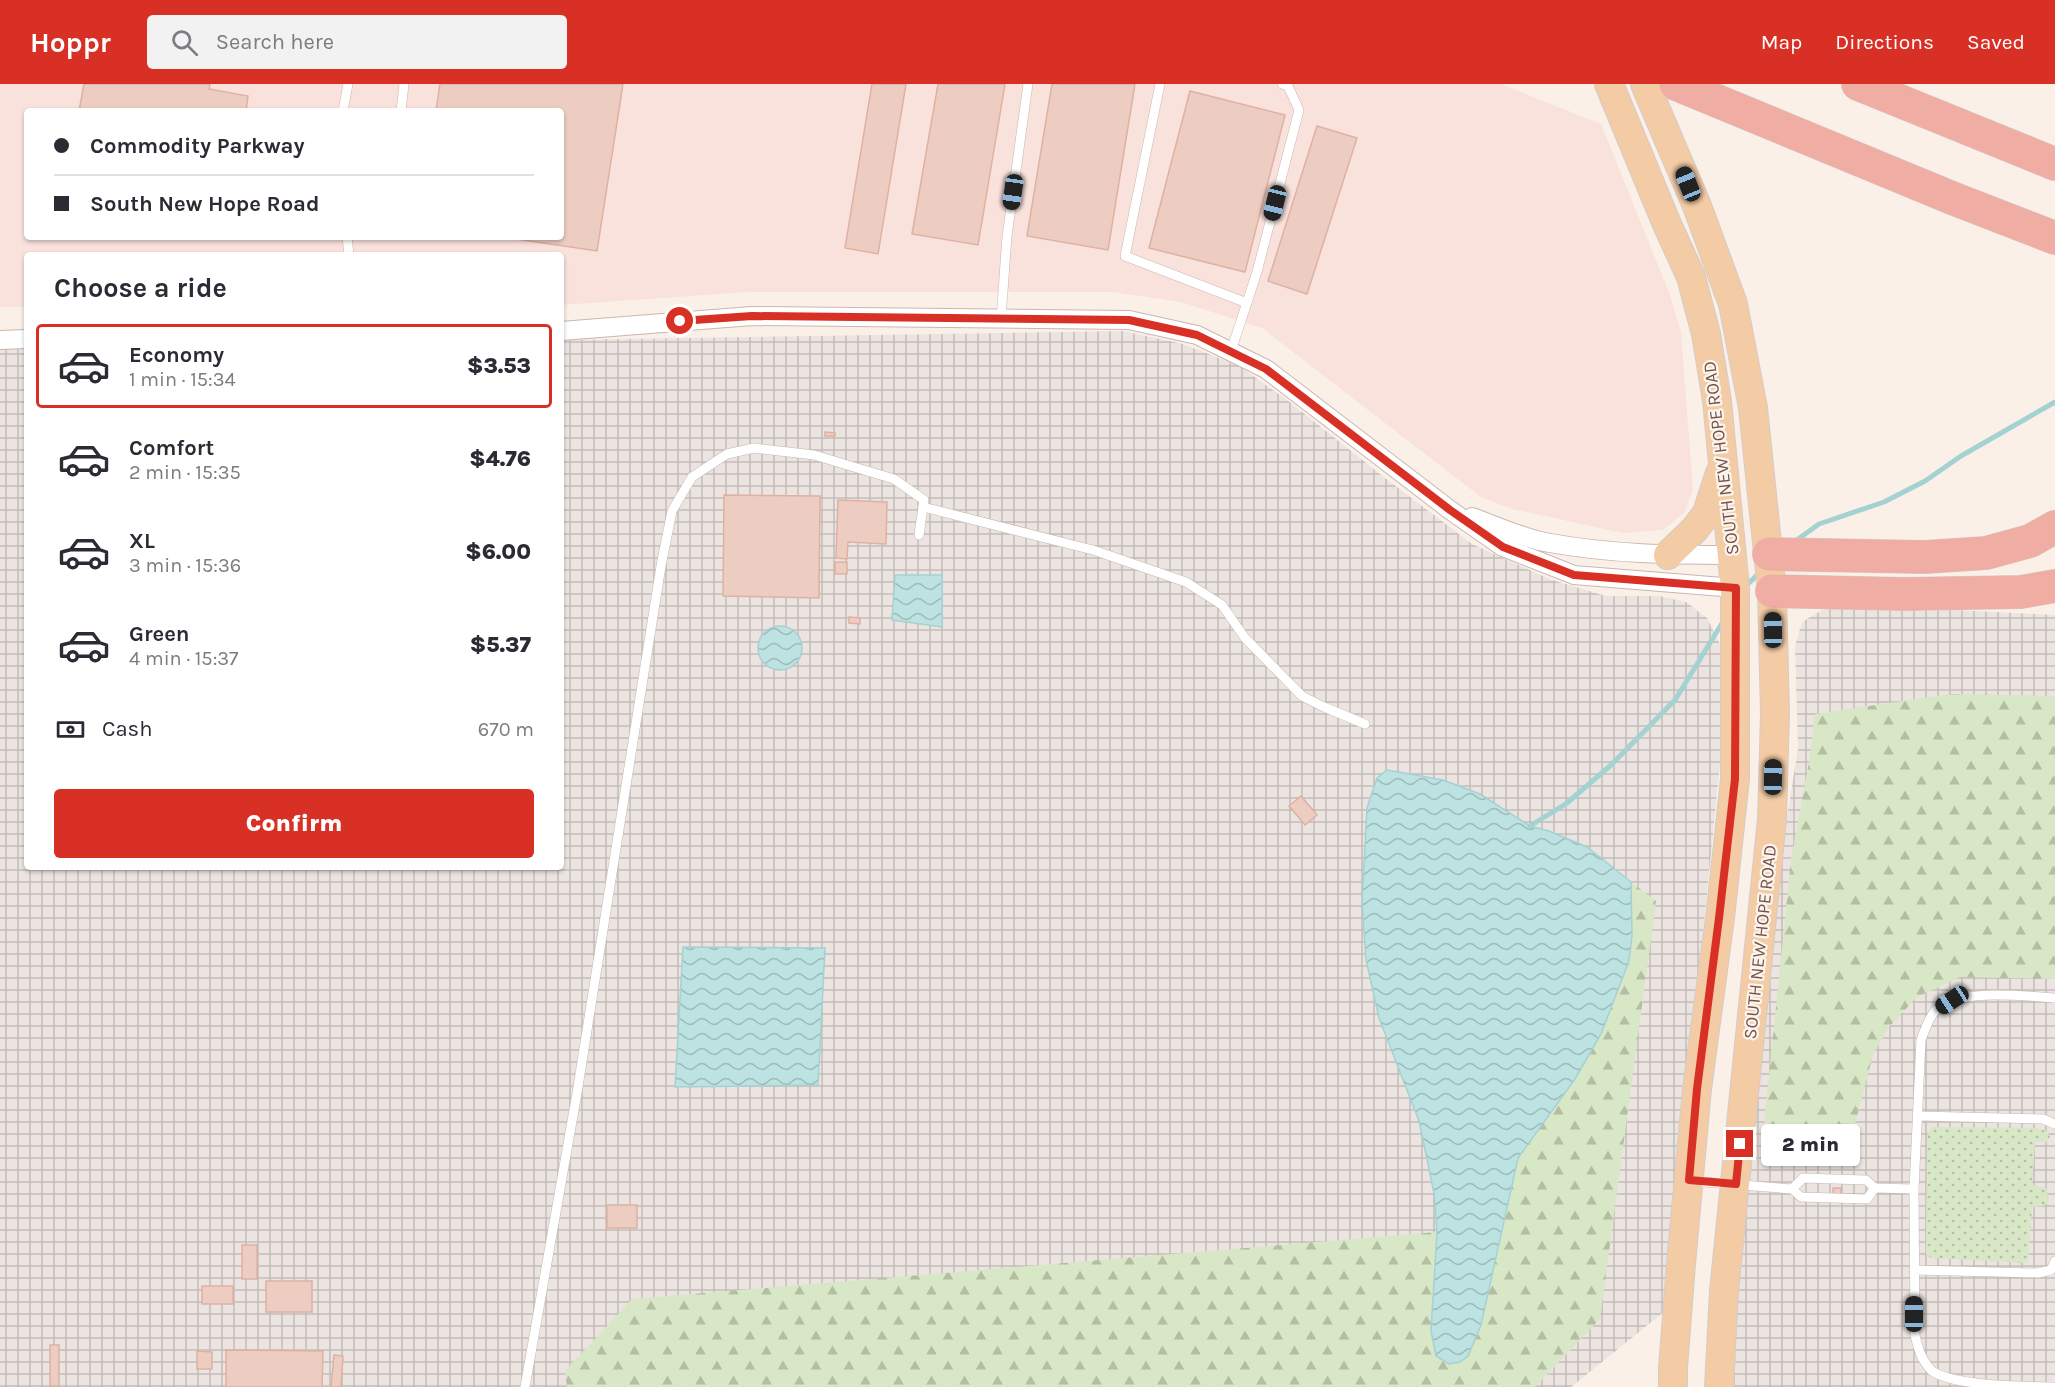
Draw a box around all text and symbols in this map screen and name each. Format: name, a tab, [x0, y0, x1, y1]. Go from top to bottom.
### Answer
search box	[147, 15, 567, 69]
text: Hoppr	[30, 26, 111, 59]
icon: search	[168, 26, 201, 59]
text: Search here	[216, 29, 334, 55]
text: Map	[1761, 30, 1802, 54]
text: Directions	[1835, 30, 1934, 54]
text: Saved	[1967, 30, 2025, 54]
text: Commodity Parkway	[90, 133, 305, 159]
car	[1673, 164, 1703, 204]
car	[1002, 173, 1024, 211]
car	[1262, 183, 1288, 223]
text: South New Hope Road	[90, 191, 320, 217]
text: Choose a ride	[54, 272, 227, 304]
route start	[666, 307, 693, 334]
icon: car	[57, 339, 111, 393]
text: Economy	[129, 342, 224, 368]
text: $3.53	[467, 353, 531, 379]
street label: SOUTH NEW HOPE ROAD	[1698, 360, 1744, 556]
text: 1 min · 15:34	[129, 368, 236, 391]
icon: car	[57, 432, 111, 486]
text: Comfort	[129, 435, 214, 461]
text: $4.76	[469, 446, 531, 472]
text: 2 min · 15:35	[129, 461, 241, 484]
icon: car	[57, 525, 111, 579]
text: XL	[129, 528, 155, 554]
text: $6.00	[465, 539, 531, 565]
text: 3 min · 15:36	[129, 554, 241, 577]
car	[1764, 612, 1782, 648]
icon: car	[57, 618, 111, 672]
text: Green	[129, 621, 190, 647]
text: $5.37	[470, 632, 531, 658]
text: 4 min · 15:37	[129, 647, 238, 670]
icon: cash	[54, 713, 87, 746]
text: Cash	[102, 716, 152, 742]
text: 670 m	[478, 718, 534, 741]
car	[1764, 759, 1782, 795]
button: Confirm	[54, 789, 534, 858]
street label: SOUTH NEW HOPE ROAD	[1739, 844, 1781, 1040]
car	[1932, 983, 1972, 1017]
callout: 2 min	[1761, 1123, 1860, 1165]
route end	[1726, 1130, 1753, 1157]
text: 2 min	[1782, 1133, 1839, 1156]
car	[1905, 1296, 1923, 1332]

